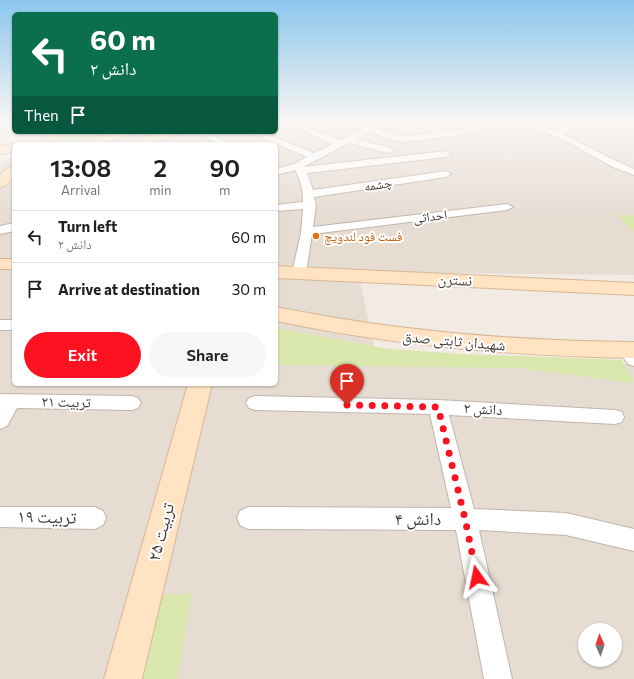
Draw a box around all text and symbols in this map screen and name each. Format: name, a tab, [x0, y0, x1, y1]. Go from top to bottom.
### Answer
text: 60 m	[90, 22, 156, 56]
icon: left	[24, 28, 76, 80]
text: دانش ۲	[90, 57, 137, 79]
icon: arrive	[67, 104, 89, 126]
text: Then	[24, 106, 59, 124]
text: 13:08	[50, 153, 111, 182]
text: 2	[154, 153, 167, 182]
text: 90	[209, 153, 240, 182]
street label: چشمه	[363, 174, 393, 195]
text: Arrival	[61, 182, 100, 198]
text: min	[149, 182, 171, 198]
text: m	[219, 182, 230, 198]
street label: احداثی	[412, 206, 448, 227]
text: Turn left	[58, 217, 117, 235]
icon: left	[24, 226, 46, 248]
text: 60 m	[231, 228, 266, 246]
place label: فست فود لندویچ	[324, 228, 403, 246]
marker: فست فود لندویچ	[311, 231, 321, 241]
text: دانش ۲	[58, 236, 92, 252]
street label: نسترن	[437, 269, 473, 291]
icon: arrive	[24, 278, 46, 300]
text: Arrive at destination	[58, 280, 200, 298]
text: 30 m	[232, 280, 266, 298]
street label: شهیدان ثابتی صدق	[402, 327, 507, 355]
button: Exit	[24, 332, 141, 378]
button: Share	[149, 332, 266, 378]
pin	[330, 364, 364, 405]
icon: arrive	[336, 370, 358, 392]
street label: تربیت ۲۱	[41, 392, 91, 411]
street label: دانش ۲	[463, 398, 503, 420]
street label: تربیت ۲۵	[142, 500, 179, 563]
street label: تربیت ۱۹	[17, 504, 77, 528]
street label: دانش ۴	[395, 507, 441, 530]
position arrow	[456, 556, 498, 598]
north arrow	[578, 623, 622, 667]
map controls	[578, 623, 622, 667]

